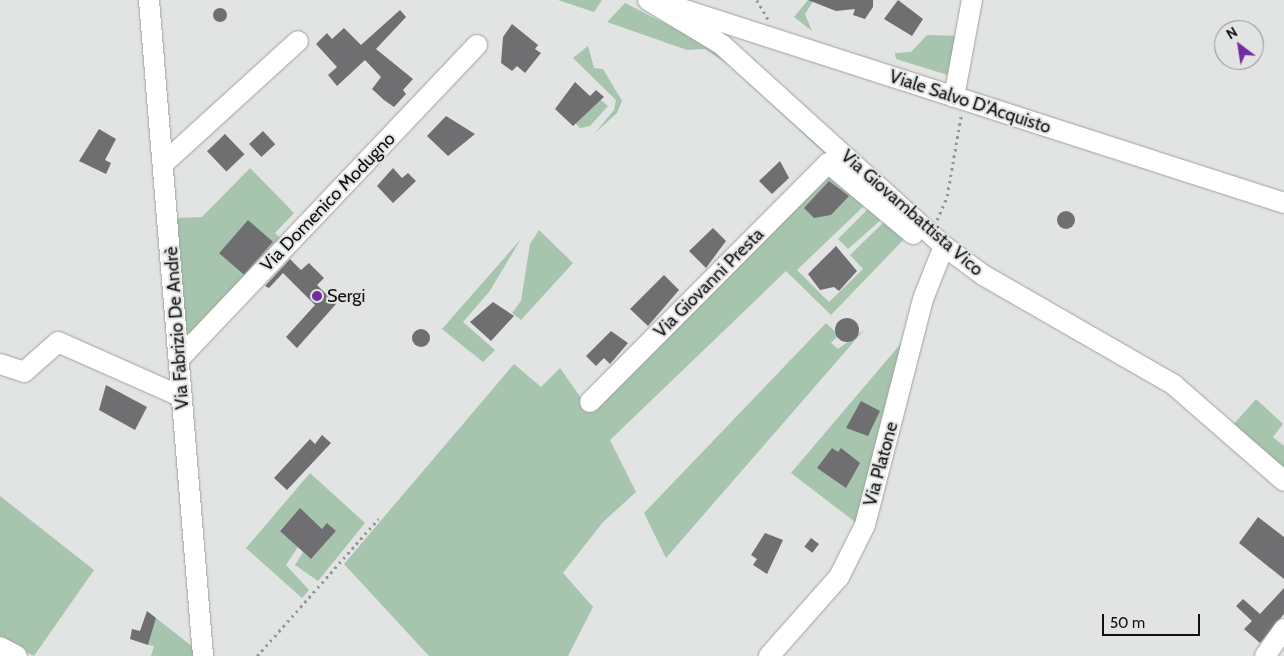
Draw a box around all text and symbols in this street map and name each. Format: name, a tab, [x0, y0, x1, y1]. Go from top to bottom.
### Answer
north arrow	[1214, 20, 1264, 70]
text: N	[1223, 23, 1241, 43]
street label: Viale Salvo D'Acquisto	[887, 66, 1053, 138]
street label: Via Domenico Modugno	[256, 128, 400, 276]
street label: Via Giovambattista Vico	[837, 145, 987, 281]
street label: Via Giovanni Presta	[650, 224, 768, 342]
street label: Via Fabrizio De Andrè	[161, 246, 193, 410]
place label: Sergi	[327, 285, 365, 307]
marker: Sergi	[311, 290, 323, 302]
street label: Via Platone	[859, 419, 903, 509]
scale bar	[1104, 604, 1202, 636]
text: 50 m	[1110, 614, 1145, 632]

